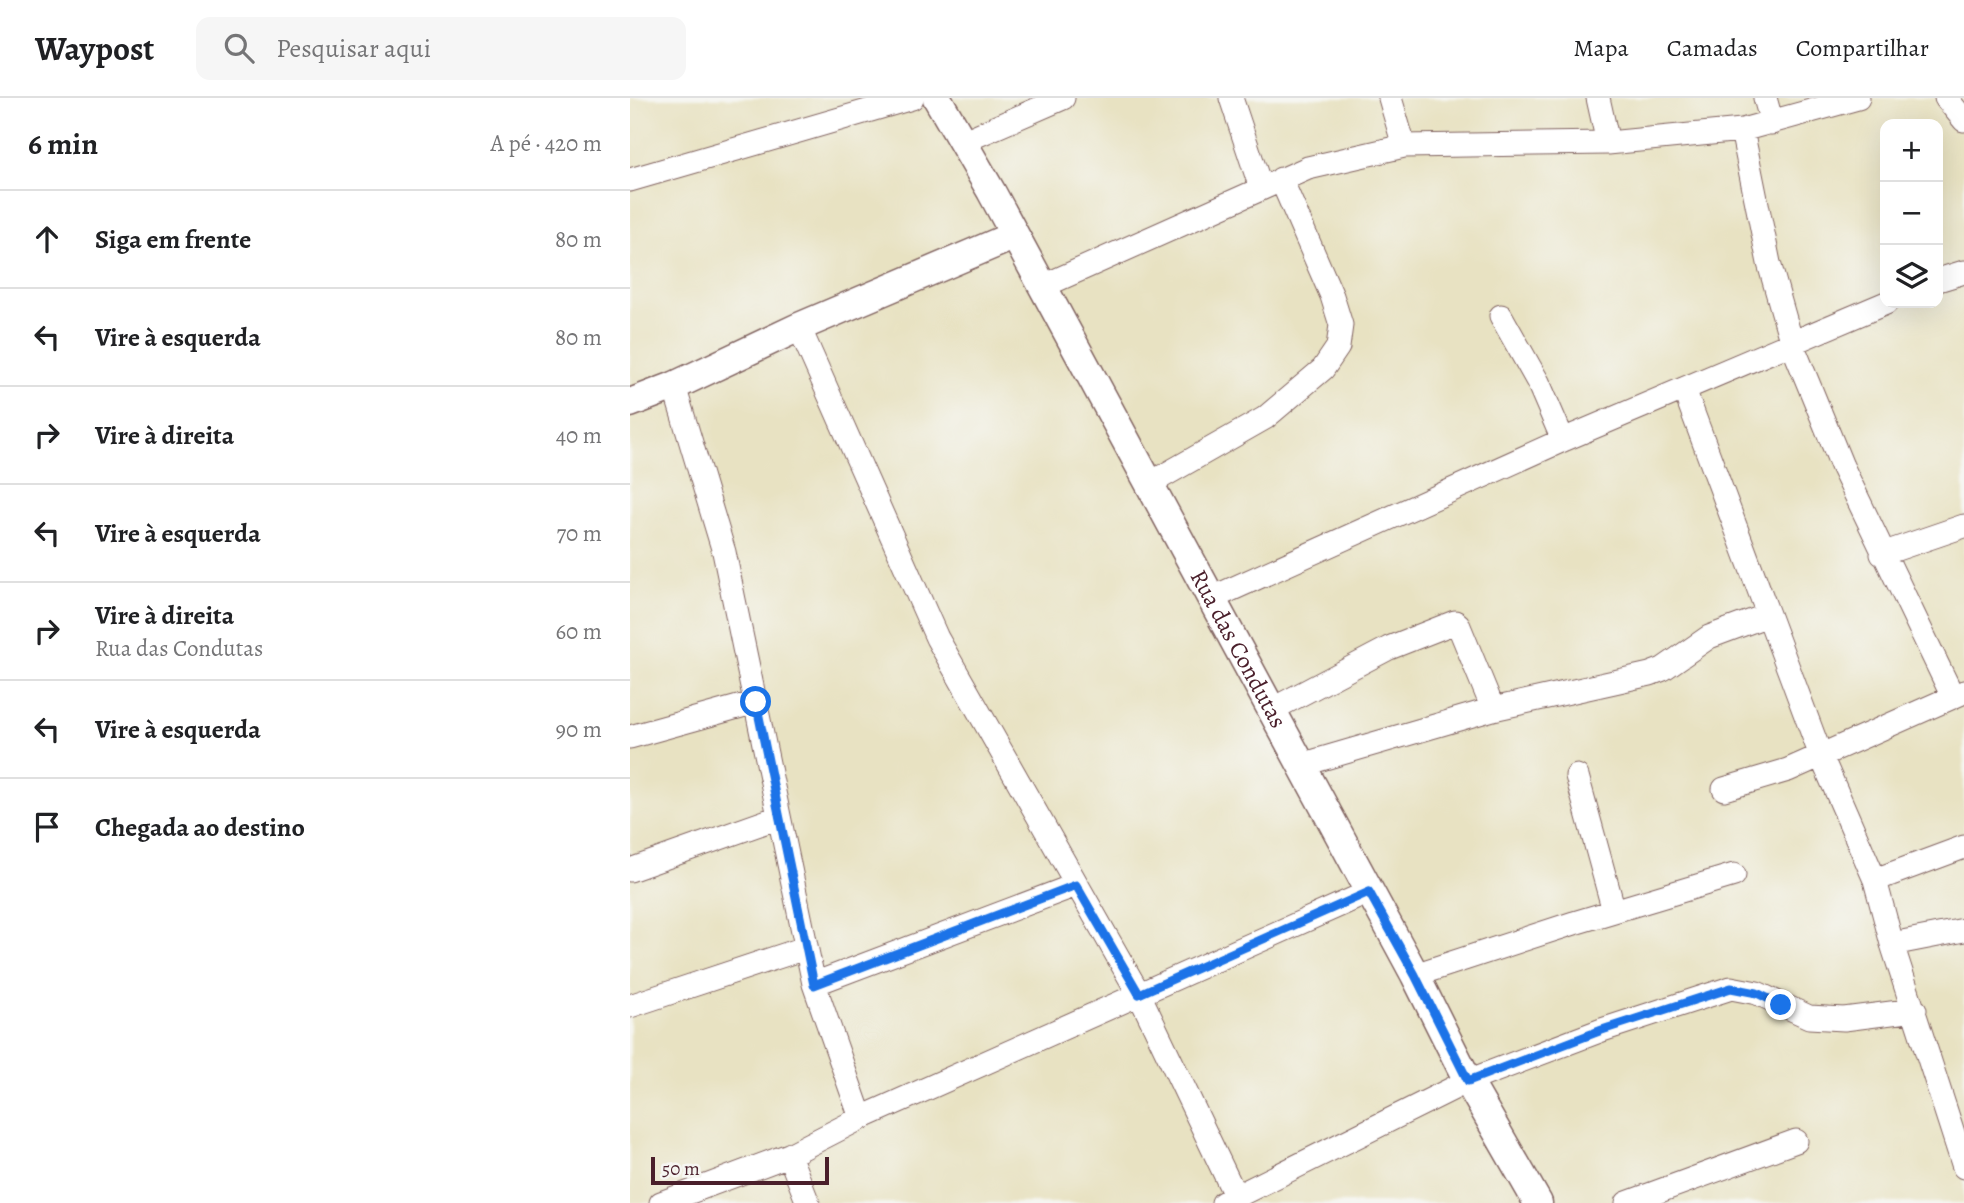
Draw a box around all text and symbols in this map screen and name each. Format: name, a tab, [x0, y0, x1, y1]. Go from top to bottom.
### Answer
search box	[196, 17, 686, 80]
text: Waypost	[35, 26, 154, 71]
icon: search	[220, 29, 258, 67]
text: Pesquisar aqui	[276, 31, 431, 66]
text: Mapa	[1574, 32, 1629, 64]
text: Camadas	[1667, 32, 1758, 64]
text: Compartilhar	[1796, 32, 1929, 64]
map controls	[1880, 119, 1943, 308]
button: +	[1880, 119, 1943, 182]
text: 6 min	[28, 124, 98, 164]
text: A pé · 420 m	[491, 128, 602, 159]
button: −	[1880, 182, 1943, 245]
icon: ahead	[28, 220, 66, 258]
text: Siga em frente	[95, 222, 251, 257]
text: 80 m	[555, 224, 602, 255]
button: layers	[1880, 245, 1943, 308]
icon: left	[28, 318, 66, 356]
text: Vire à esquerda	[95, 320, 261, 355]
text: 80 m	[555, 322, 602, 353]
icon: right	[28, 416, 66, 454]
text: Vire à direita	[95, 418, 234, 453]
text: 40 m	[556, 420, 602, 451]
icon: left	[28, 514, 66, 552]
text: Vire à esquerda	[95, 516, 261, 551]
text: 70 m	[556, 518, 602, 549]
street label: Rua das Condutas	[1183, 564, 1294, 734]
text: Vire à direita	[95, 598, 234, 633]
icon: right	[28, 612, 66, 650]
text: 60 m	[555, 616, 602, 647]
text: Rua das Condutas	[95, 633, 263, 664]
route start	[740, 686, 771, 717]
icon: left	[28, 710, 66, 748]
text: Vire à esquerda	[95, 712, 261, 747]
text: 90 m	[556, 714, 602, 745]
icon: arrive	[28, 808, 66, 846]
text: Chegada ao destino	[95, 810, 305, 845]
route end	[1765, 989, 1796, 1020]
scale bar	[651, 1154, 830, 1186]
text: 50 m	[662, 1156, 700, 1182]

